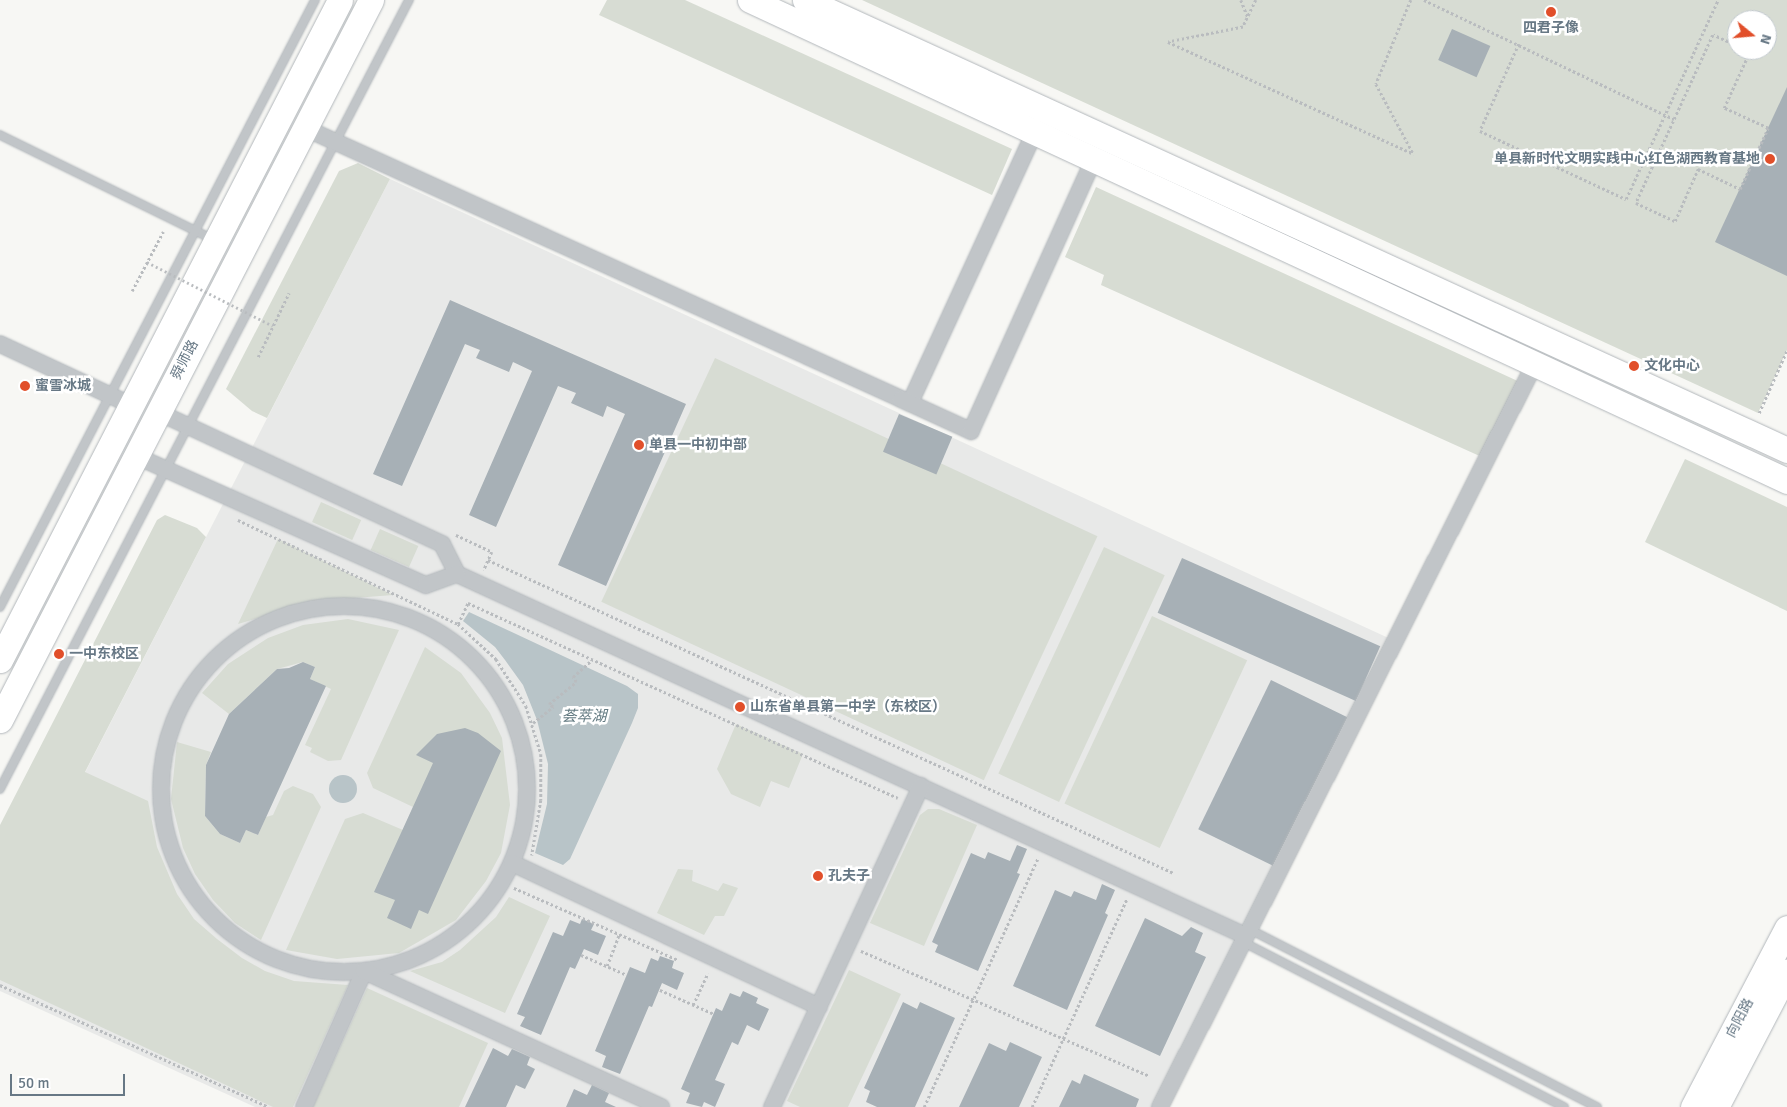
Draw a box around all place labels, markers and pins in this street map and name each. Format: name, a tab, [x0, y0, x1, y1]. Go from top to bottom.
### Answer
marker: 四君子像	[1545, 6, 1557, 18]
place label: 四君子像	[1523, 20, 1579, 36]
place label: 单县新时代文明实践中心红色湖西教育基地	[1494, 151, 1760, 167]
marker: 单县新时代文明实践中心红色湖西教育基地	[1764, 153, 1776, 165]
place label: 文化中心	[1644, 358, 1700, 374]
marker: 文化中心	[1628, 360, 1640, 372]
place label: 蜜雪冰城	[35, 378, 91, 394]
marker: 蜜雪冰城	[19, 380, 31, 392]
place label: 单县一中初中部	[649, 437, 747, 453]
marker: 单县一中初中部	[633, 439, 645, 451]
place label: 一中东校区	[69, 646, 139, 662]
marker: 一中东校区	[53, 648, 65, 660]
place label: 山东省单县第一中学（东校区）	[750, 699, 946, 715]
marker: 山东省单县第一中学（东校区）	[734, 701, 746, 713]
place label: 孔夫子	[828, 868, 870, 884]
marker: 孔夫子	[812, 870, 824, 882]

